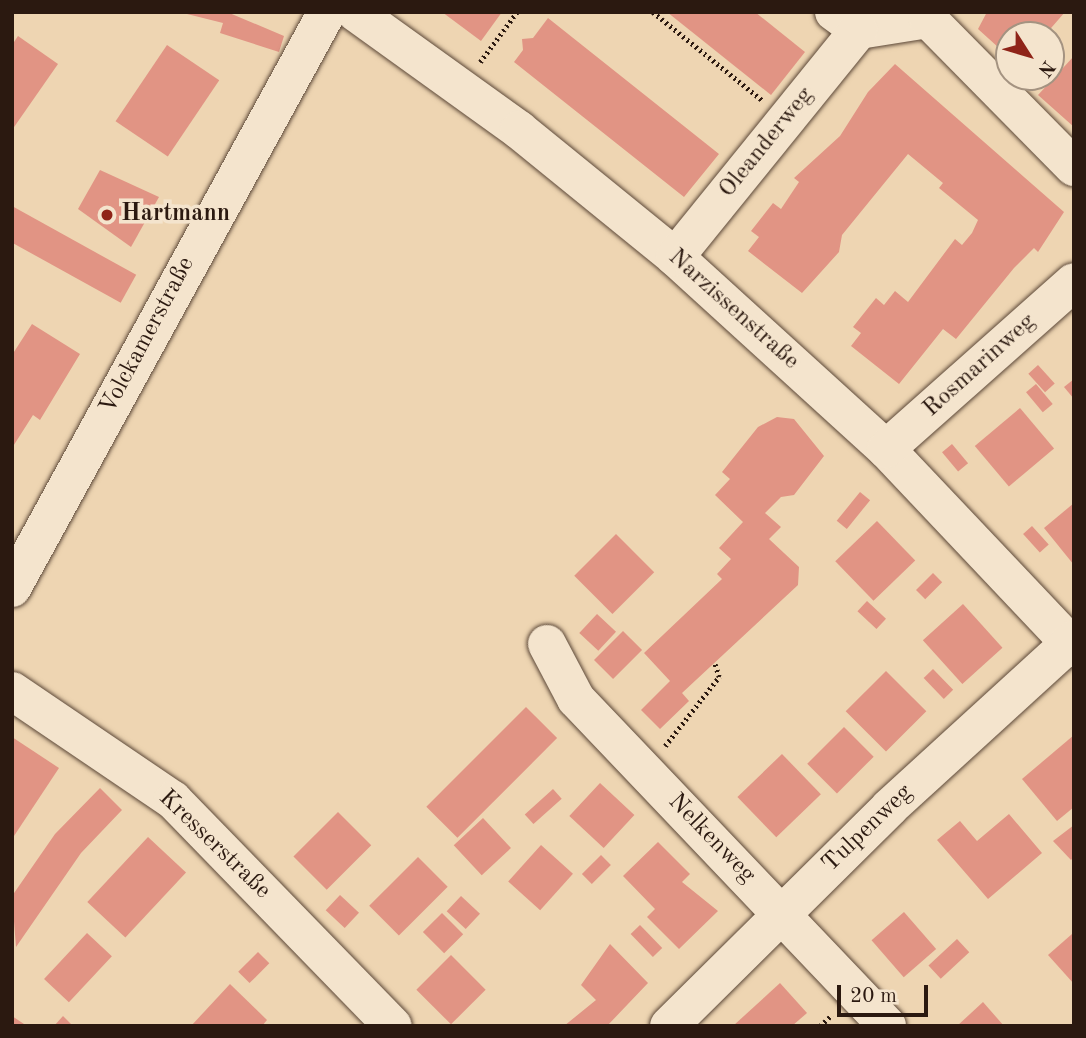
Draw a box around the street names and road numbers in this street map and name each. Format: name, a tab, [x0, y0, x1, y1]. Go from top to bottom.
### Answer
street label: Oleanderweg	[714, 82, 820, 204]
street label: Narzissenstraße	[662, 244, 804, 376]
street label: Volckamerstraße	[95, 253, 201, 419]
street label: Rosmarinweg	[918, 308, 1042, 424]
street label: Tulpenweg	[817, 779, 919, 879]
street label: Kresserstraße	[152, 784, 276, 906]
street label: Nelkenweg	[661, 788, 761, 890]

